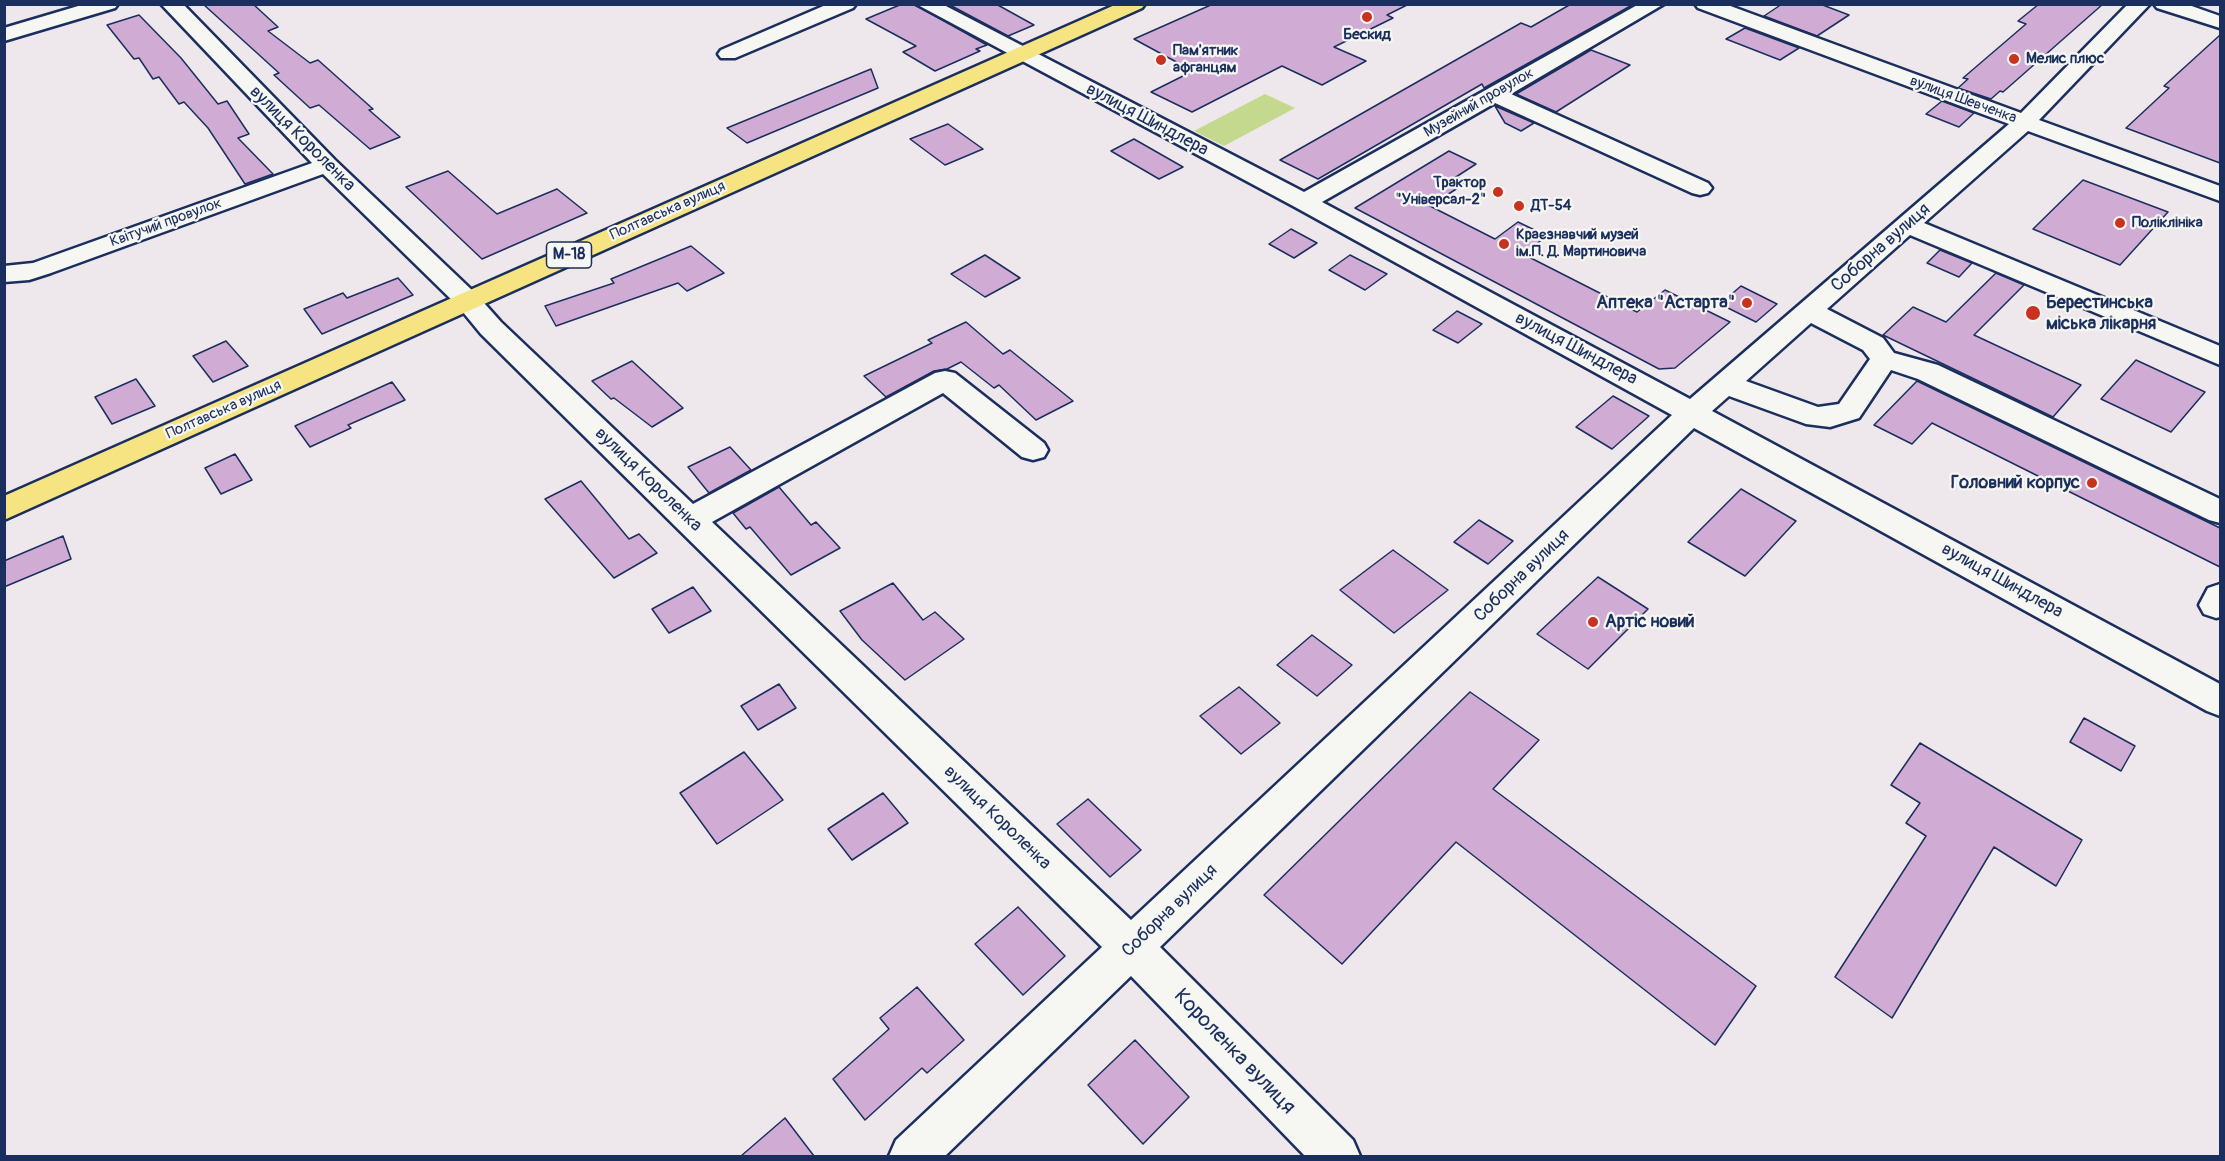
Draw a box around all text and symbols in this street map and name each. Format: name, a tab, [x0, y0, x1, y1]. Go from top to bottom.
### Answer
marker: Бескид	[1360, 10, 1374, 24]
place label: Бескид	[1343, 26, 1391, 44]
place label: Пам'ятник афганцям	[1173, 42, 1238, 77]
place label: Мелис плюс	[2026, 50, 2104, 68]
marker: Мелис плюс	[2007, 52, 2021, 66]
marker: Пам'ятник афганцям	[1154, 53, 1168, 67]
street label: Музейний провулок	[1421, 64, 1537, 142]
street label: вулиця Шевченка	[1907, 72, 2019, 128]
street label: вулиця Шиндлера	[1082, 79, 1212, 161]
street label: вулиця Короленка	[245, 82, 359, 196]
place label: Трактор "Універсал-2"	[1396, 174, 1486, 209]
street label: Полтавська вулиця	[608, 178, 728, 244]
marker: Трактор "Універсал-2"	[1491, 185, 1505, 199]
street label: Квітучий провулок	[108, 194, 224, 252]
place label: ДТ-54	[1531, 197, 1572, 215]
marker: ДТ-54	[1512, 199, 1526, 213]
street label: Соборна вулиця	[1827, 199, 1935, 297]
place label: Поліклініка	[2132, 214, 2203, 232]
marker: Поліклініка	[2113, 216, 2127, 230]
place label: Краєзнавчий музей ім.П. Д. Мартиновича	[1516, 226, 1646, 261]
marker: Краєзнавчий музей ім.П. Д. Мартиновича	[1497, 237, 1511, 251]
road number: М-18	[546, 242, 592, 268]
place label: Аптека "Астарта"	[1596, 292, 1735, 314]
place label: Берестинська міська лікарня	[2046, 292, 2156, 334]
marker: Аптека "Астарта"	[1740, 296, 1754, 310]
marker: Берестинська міська лікарня	[2024, 304, 2042, 322]
street label: вулиця Шиндлера	[1511, 308, 1641, 390]
street label: Полтавська вулиця	[164, 377, 284, 443]
street label: вулиця Короленка	[590, 423, 706, 537]
place label: Головний корпус	[1951, 472, 2080, 494]
marker: Головний корпус	[2085, 476, 2099, 490]
street label: Соборна вулиця	[1470, 525, 1574, 627]
street label: вулиця Шиндлера	[1938, 539, 2066, 623]
place label: Артіс новий	[1605, 611, 1695, 633]
marker: Артіс новий	[1586, 615, 1600, 629]
street label: вулиця Короленка	[939, 761, 1055, 875]
street label: Соборна вулиця	[1118, 860, 1222, 962]
street label: Короленка вулиця	[1168, 984, 1300, 1120]

